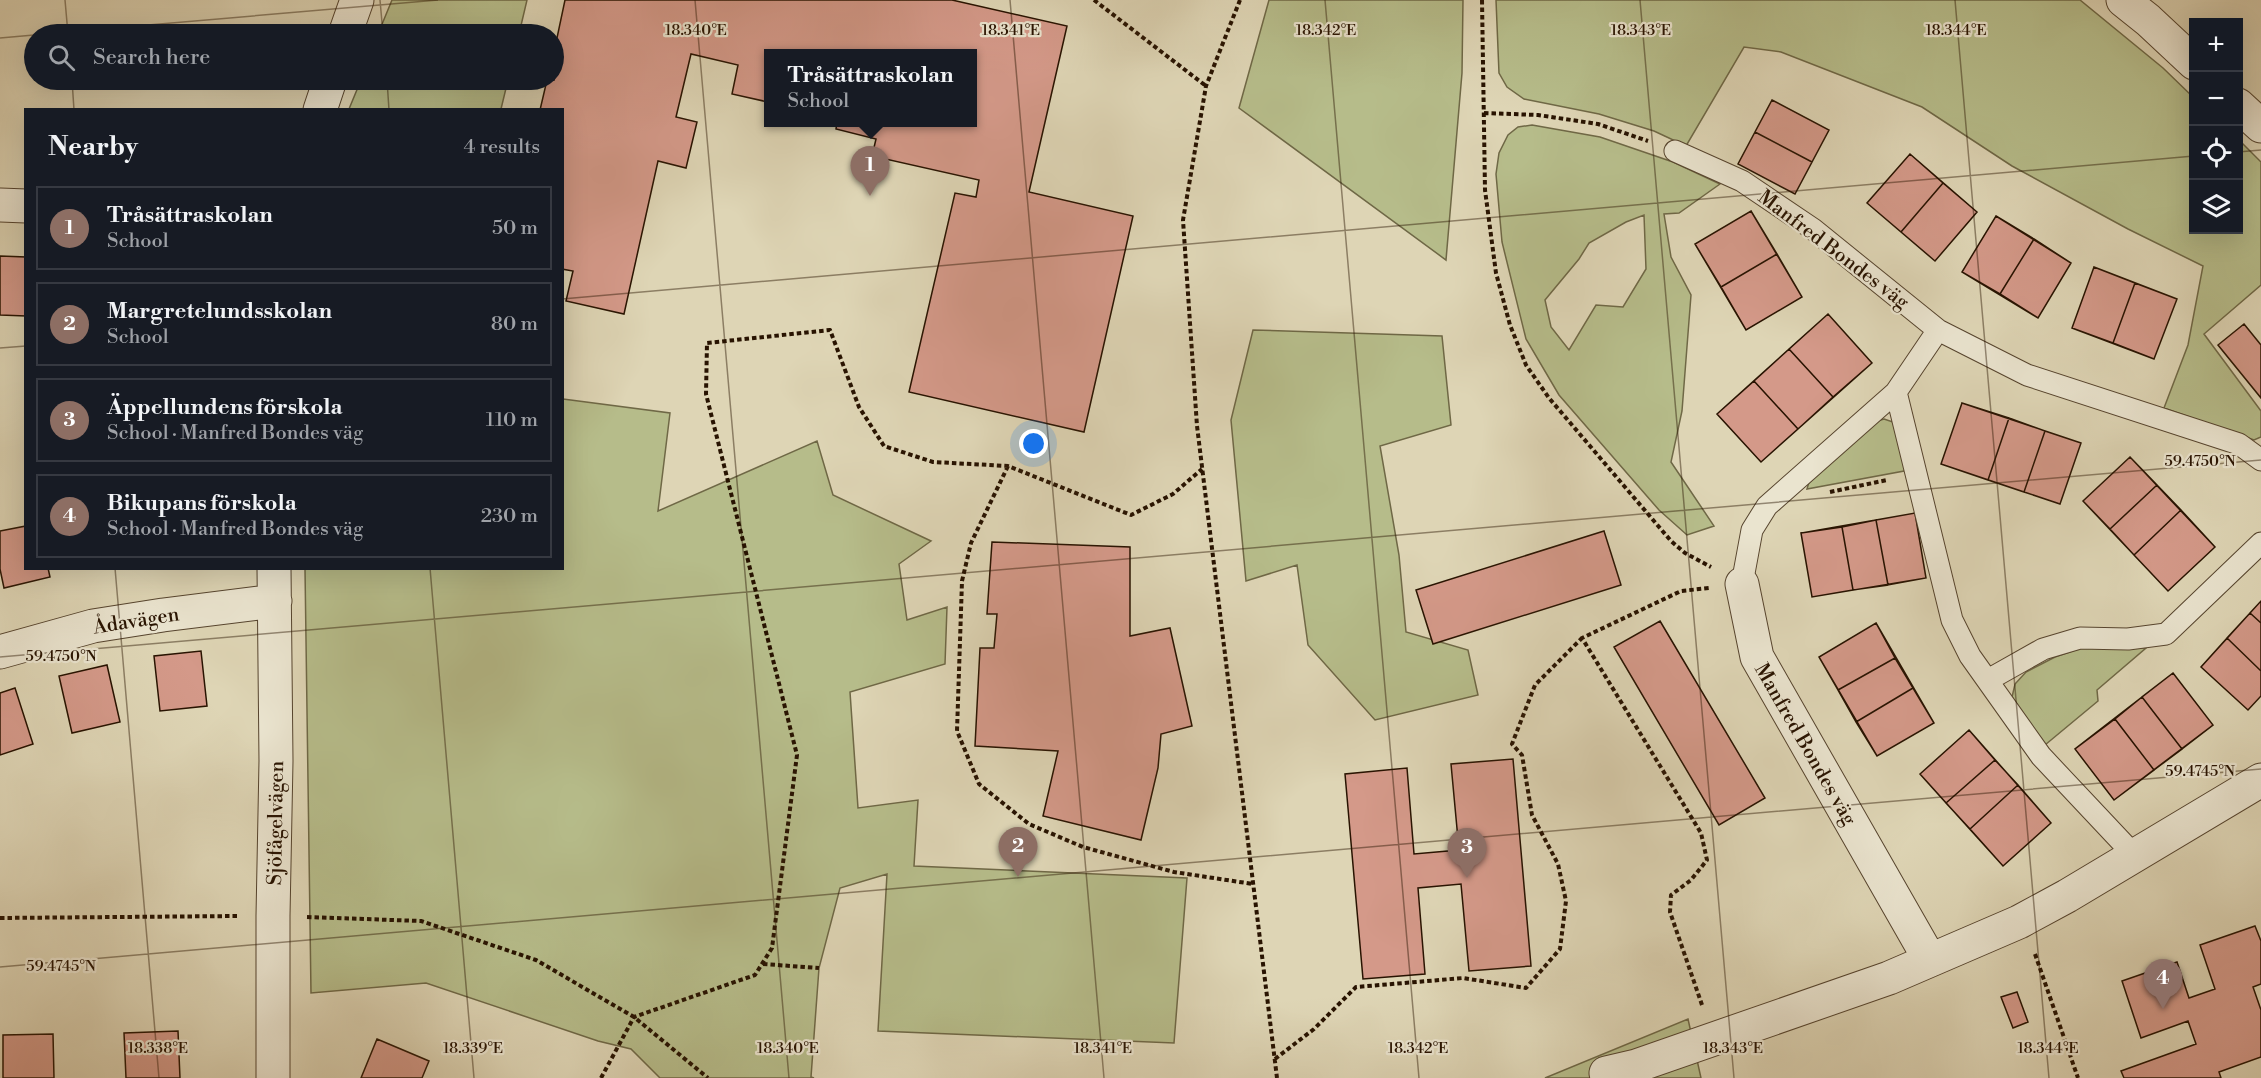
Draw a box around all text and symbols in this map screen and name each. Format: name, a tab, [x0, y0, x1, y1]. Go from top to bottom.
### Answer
map controls	[2189, 18, 2243, 234]
button: +	[2189, 18, 2243, 72]
text: 18.340°E	[665, 21, 727, 40]
text: 18.341°E	[982, 21, 1040, 40]
text: 18.342°E	[1296, 21, 1356, 40]
text: 18.343°E	[1611, 21, 1671, 40]
text: 18.344°E	[1925, 21, 1987, 40]
search box	[24, 24, 564, 90]
icon: search	[45, 41, 78, 74]
text: Search here	[93, 44, 210, 71]
popup	[764, 49, 977, 127]
text: Tråsättraskolan	[788, 62, 953, 89]
button: −	[2189, 72, 2243, 126]
text: School	[788, 89, 849, 114]
button: locate	[2189, 126, 2243, 180]
text: Nearby	[48, 131, 138, 163]
text: 4 results	[463, 135, 540, 160]
pin: 1	[850, 146, 890, 196]
button: layers	[2189, 180, 2243, 234]
street label: Manfred Bondes väg	[1753, 185, 1914, 316]
text: Tråsättraskolan	[107, 202, 273, 229]
text: 1	[65, 216, 74, 241]
text: 50 m	[492, 216, 538, 241]
text: School	[107, 229, 169, 254]
text: Margretelundsskolan	[107, 298, 332, 325]
text: 2	[63, 312, 76, 337]
text: 80 m	[491, 312, 538, 337]
text: School	[107, 325, 169, 350]
text: Äppellundens förskola	[107, 394, 343, 421]
text: 3	[63, 408, 76, 433]
text: 110 m	[486, 408, 538, 433]
text: School · Manfred Bondes väg	[107, 421, 363, 446]
your location	[1019, 429, 1048, 458]
text: 59.4750°N	[2164, 452, 2236, 471]
text: Bikupans förskola	[107, 490, 297, 517]
text: 4	[63, 504, 76, 529]
text: 230 m	[481, 504, 538, 529]
text: School · Manfred Bondes väg	[107, 517, 363, 542]
street label: Ådavägen	[90, 601, 181, 641]
text: 59.4750°N	[25, 647, 97, 666]
street label: Manfred Bondes väg	[1748, 659, 1862, 831]
street label: Sjöfågelvägen	[263, 760, 290, 886]
text: 59.4745°N	[2165, 762, 2235, 781]
pin: 2	[998, 828, 1038, 877]
pin: 3	[1448, 828, 1486, 878]
text: 59.4745°N	[26, 957, 96, 976]
pin: 4	[2144, 960, 2182, 1009]
text: 18.338°E	[128, 1039, 188, 1058]
text: 18.339°E	[443, 1039, 503, 1058]
text: 18.340°E	[757, 1039, 819, 1058]
text: 18.341°E	[1074, 1039, 1132, 1058]
text: 18.342°E	[1388, 1039, 1448, 1058]
text: 18.343°E	[1703, 1039, 1763, 1058]
text: 18.344°E	[2017, 1039, 2079, 1058]

